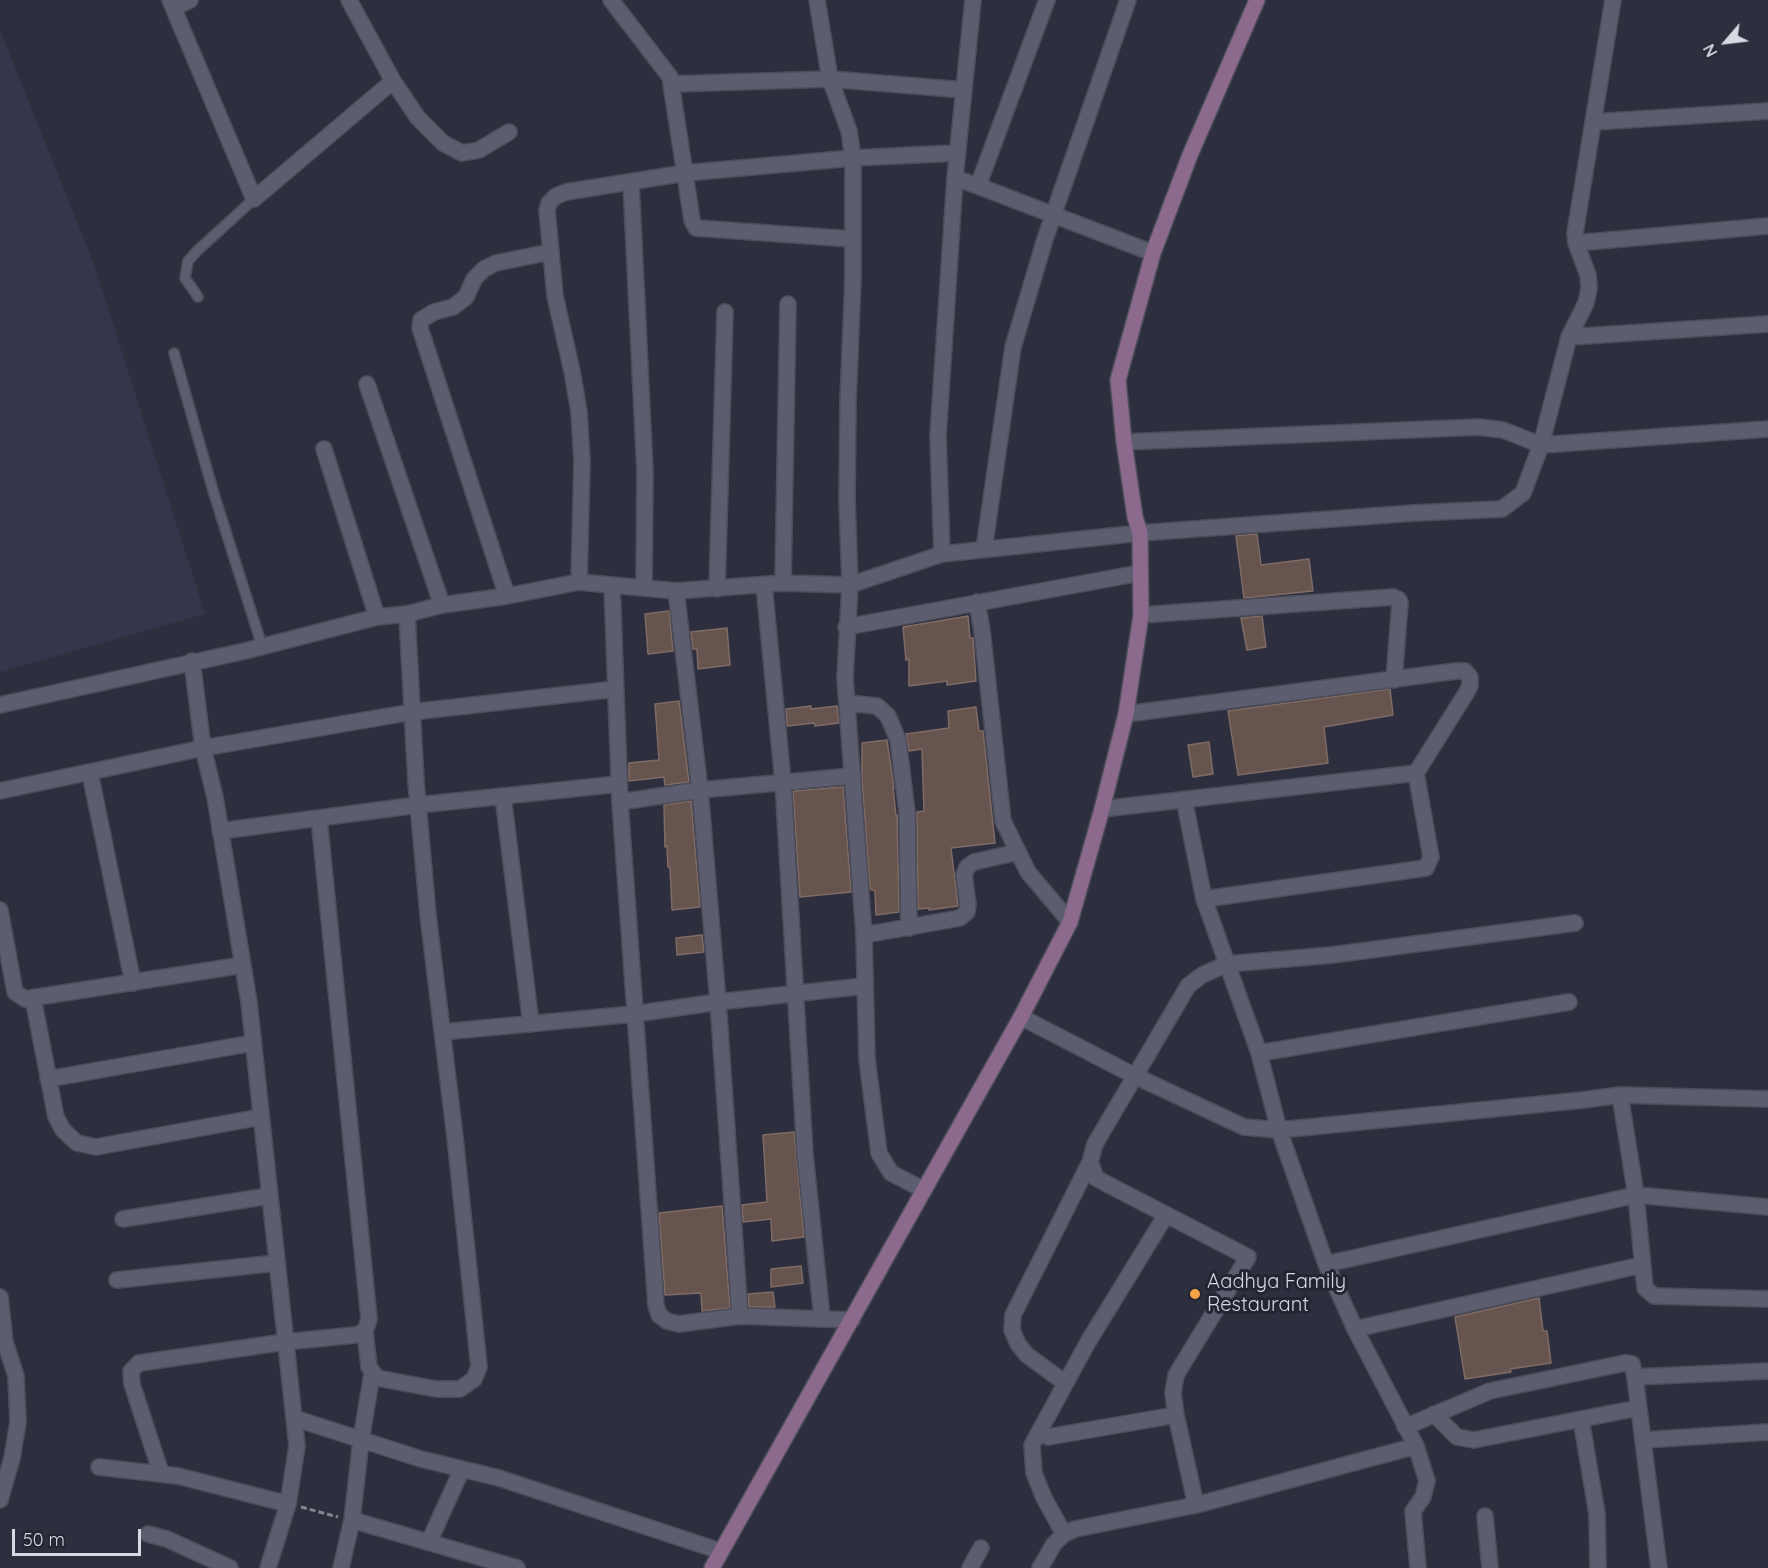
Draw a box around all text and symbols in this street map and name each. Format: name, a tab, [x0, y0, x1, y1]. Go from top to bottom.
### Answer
north arrow	[1696, 12, 1756, 72]
text: N	[1699, 41, 1722, 60]
place label: Aadhya Family Restaurant	[1207, 1270, 1346, 1317]
marker: Aadhya Family Restaurant	[1188, 1287, 1202, 1301]
scale bar	[15, 1517, 144, 1555]
text: 50 m	[23, 1528, 65, 1551]

